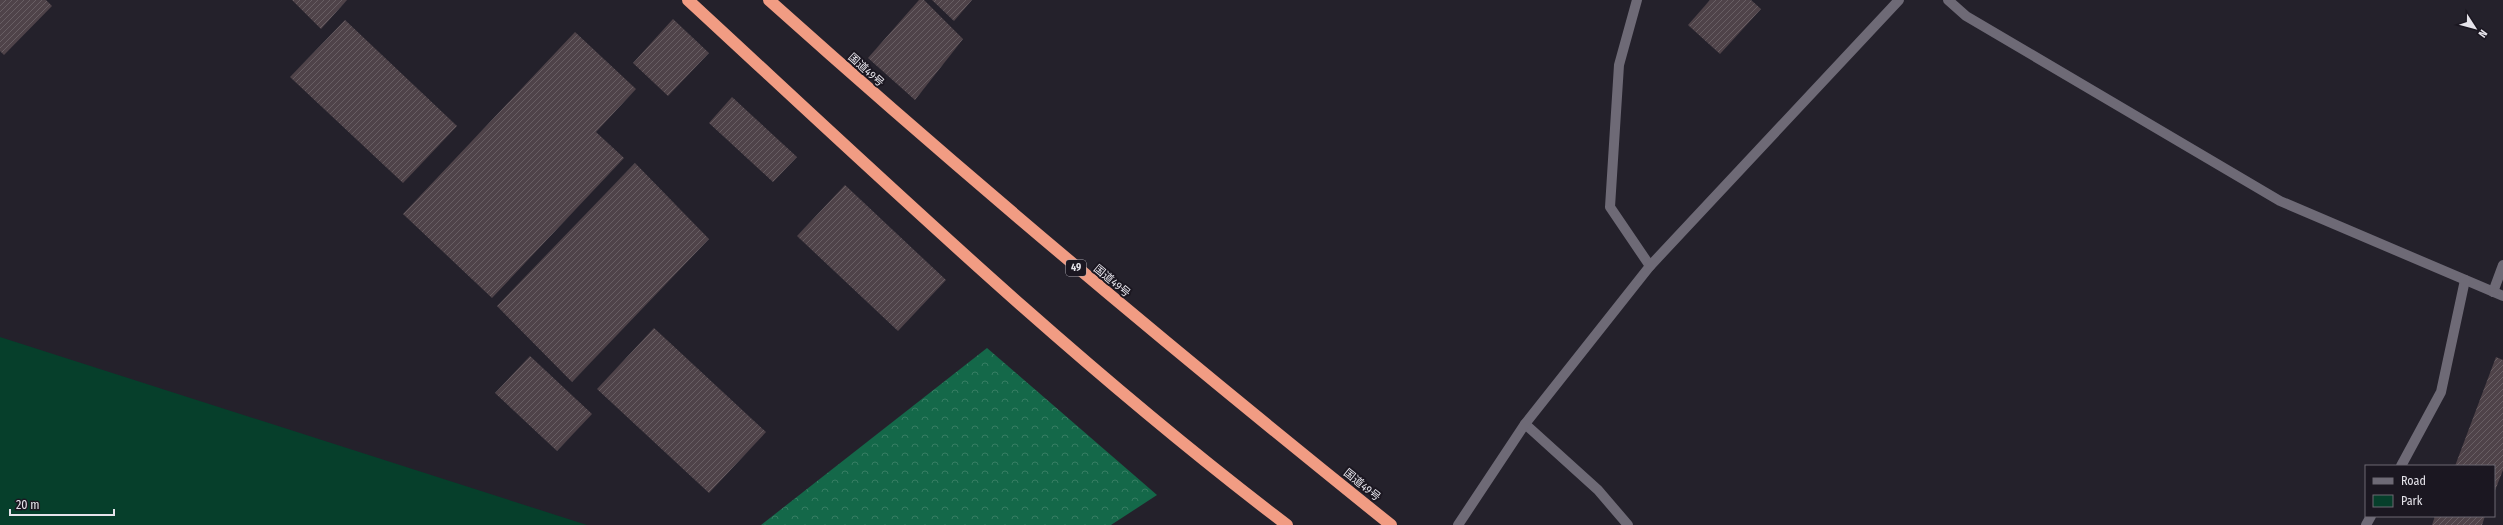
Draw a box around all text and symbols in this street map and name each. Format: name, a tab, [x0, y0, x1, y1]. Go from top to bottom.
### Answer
north arrow	[2455, 8, 2495, 48]
text: N	[2475, 27, 2490, 40]
street label: 国道49号	[845, 51, 887, 89]
road number: 49	[1066, 260, 1086, 276]
street label: 国道49号	[1091, 262, 1133, 300]
legend	[2365, 465, 2495, 517]
street label: 国道49号	[1341, 466, 1383, 504]
text: Road	[2401, 474, 2426, 488]
scale bar	[10, 491, 114, 517]
text: Park	[2401, 494, 2423, 508]
text: 20 m	[16, 498, 40, 512]

